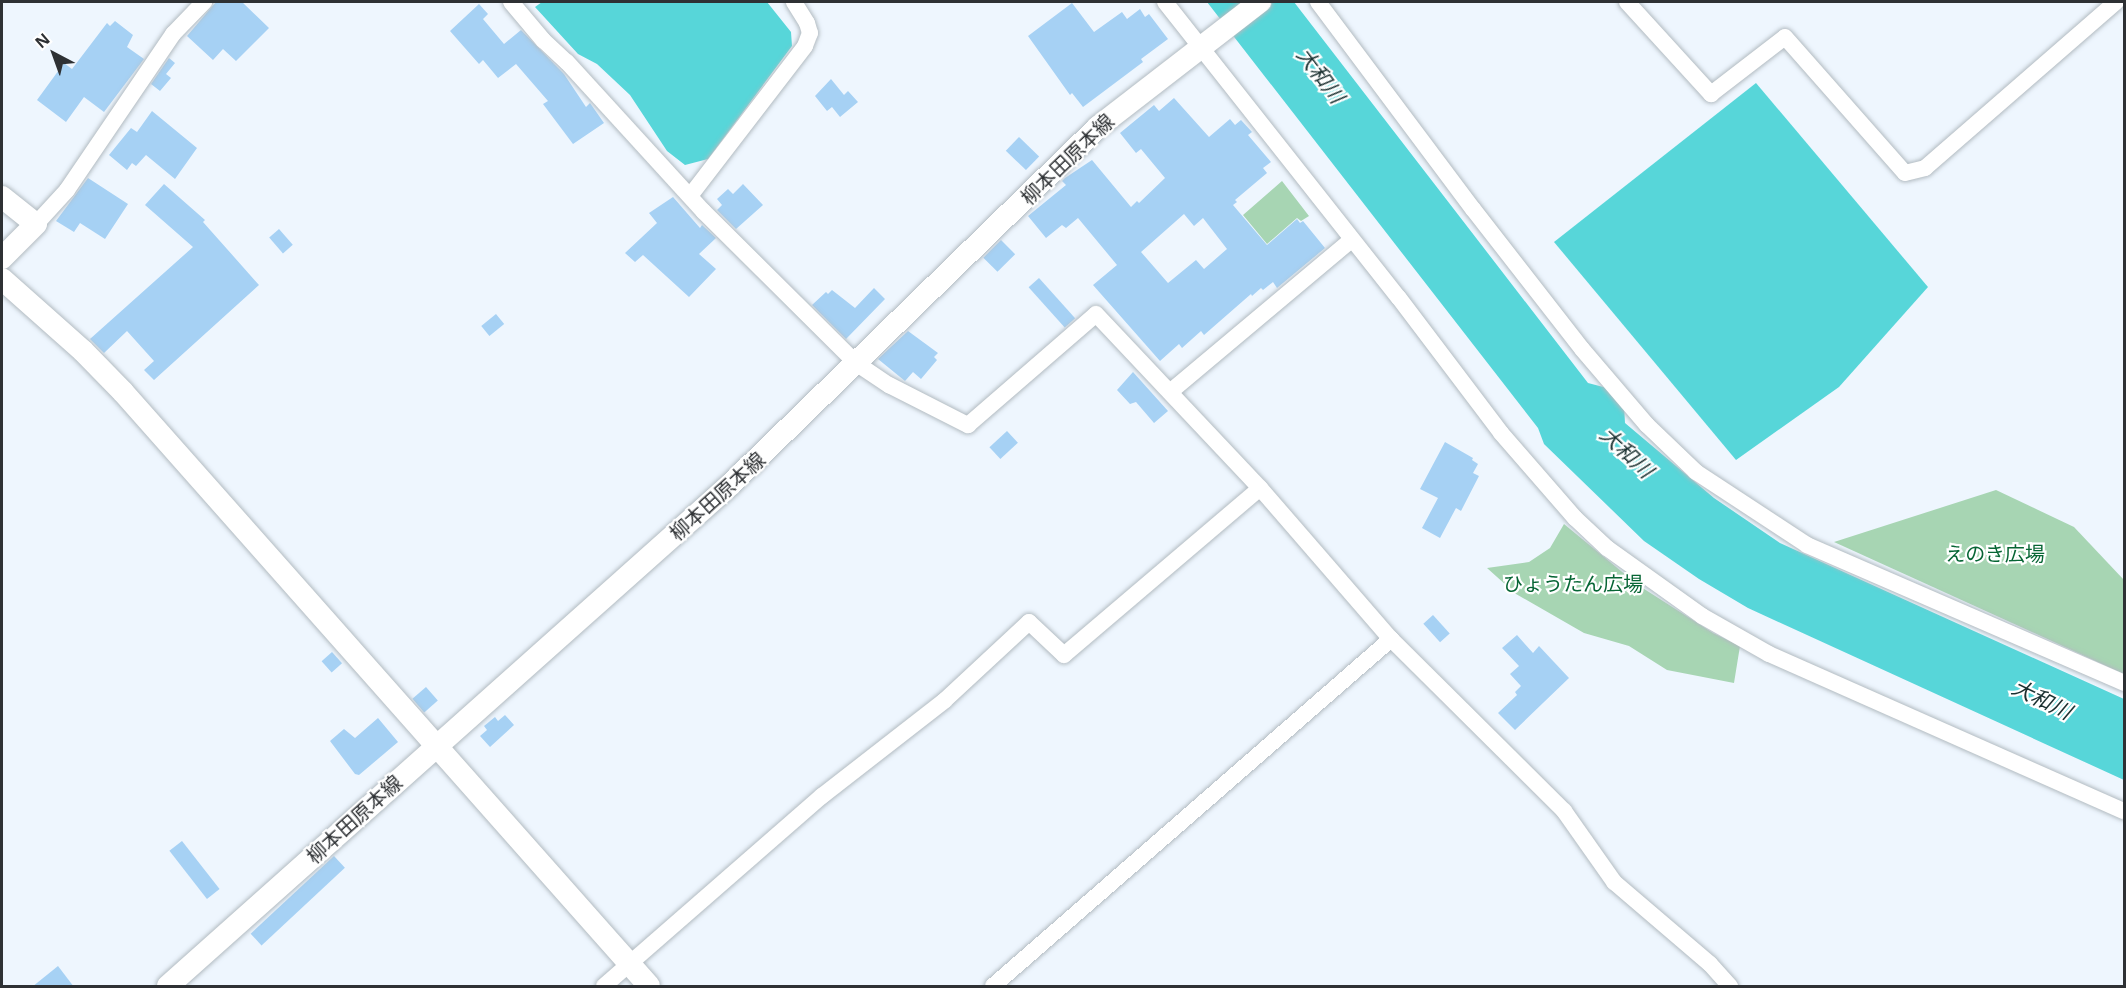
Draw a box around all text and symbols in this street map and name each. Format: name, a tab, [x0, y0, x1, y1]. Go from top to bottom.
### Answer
north arrow	[24, 24, 84, 84]
text: N	[30, 28, 54, 53]
water label: 大和川	[1292, 42, 1350, 108]
street label: 柳本田原本線	[1016, 109, 1118, 209]
water label: 大和川	[1595, 421, 1659, 483]
street label: 柳本田原本線	[664, 447, 770, 545]
park label: えのき広場	[1945, 541, 2045, 565]
park label: ひょうたん広場	[1503, 571, 1643, 595]
water label: 大和川	[2008, 674, 2076, 724]
street label: 柳本田原本線	[301, 770, 407, 868]

